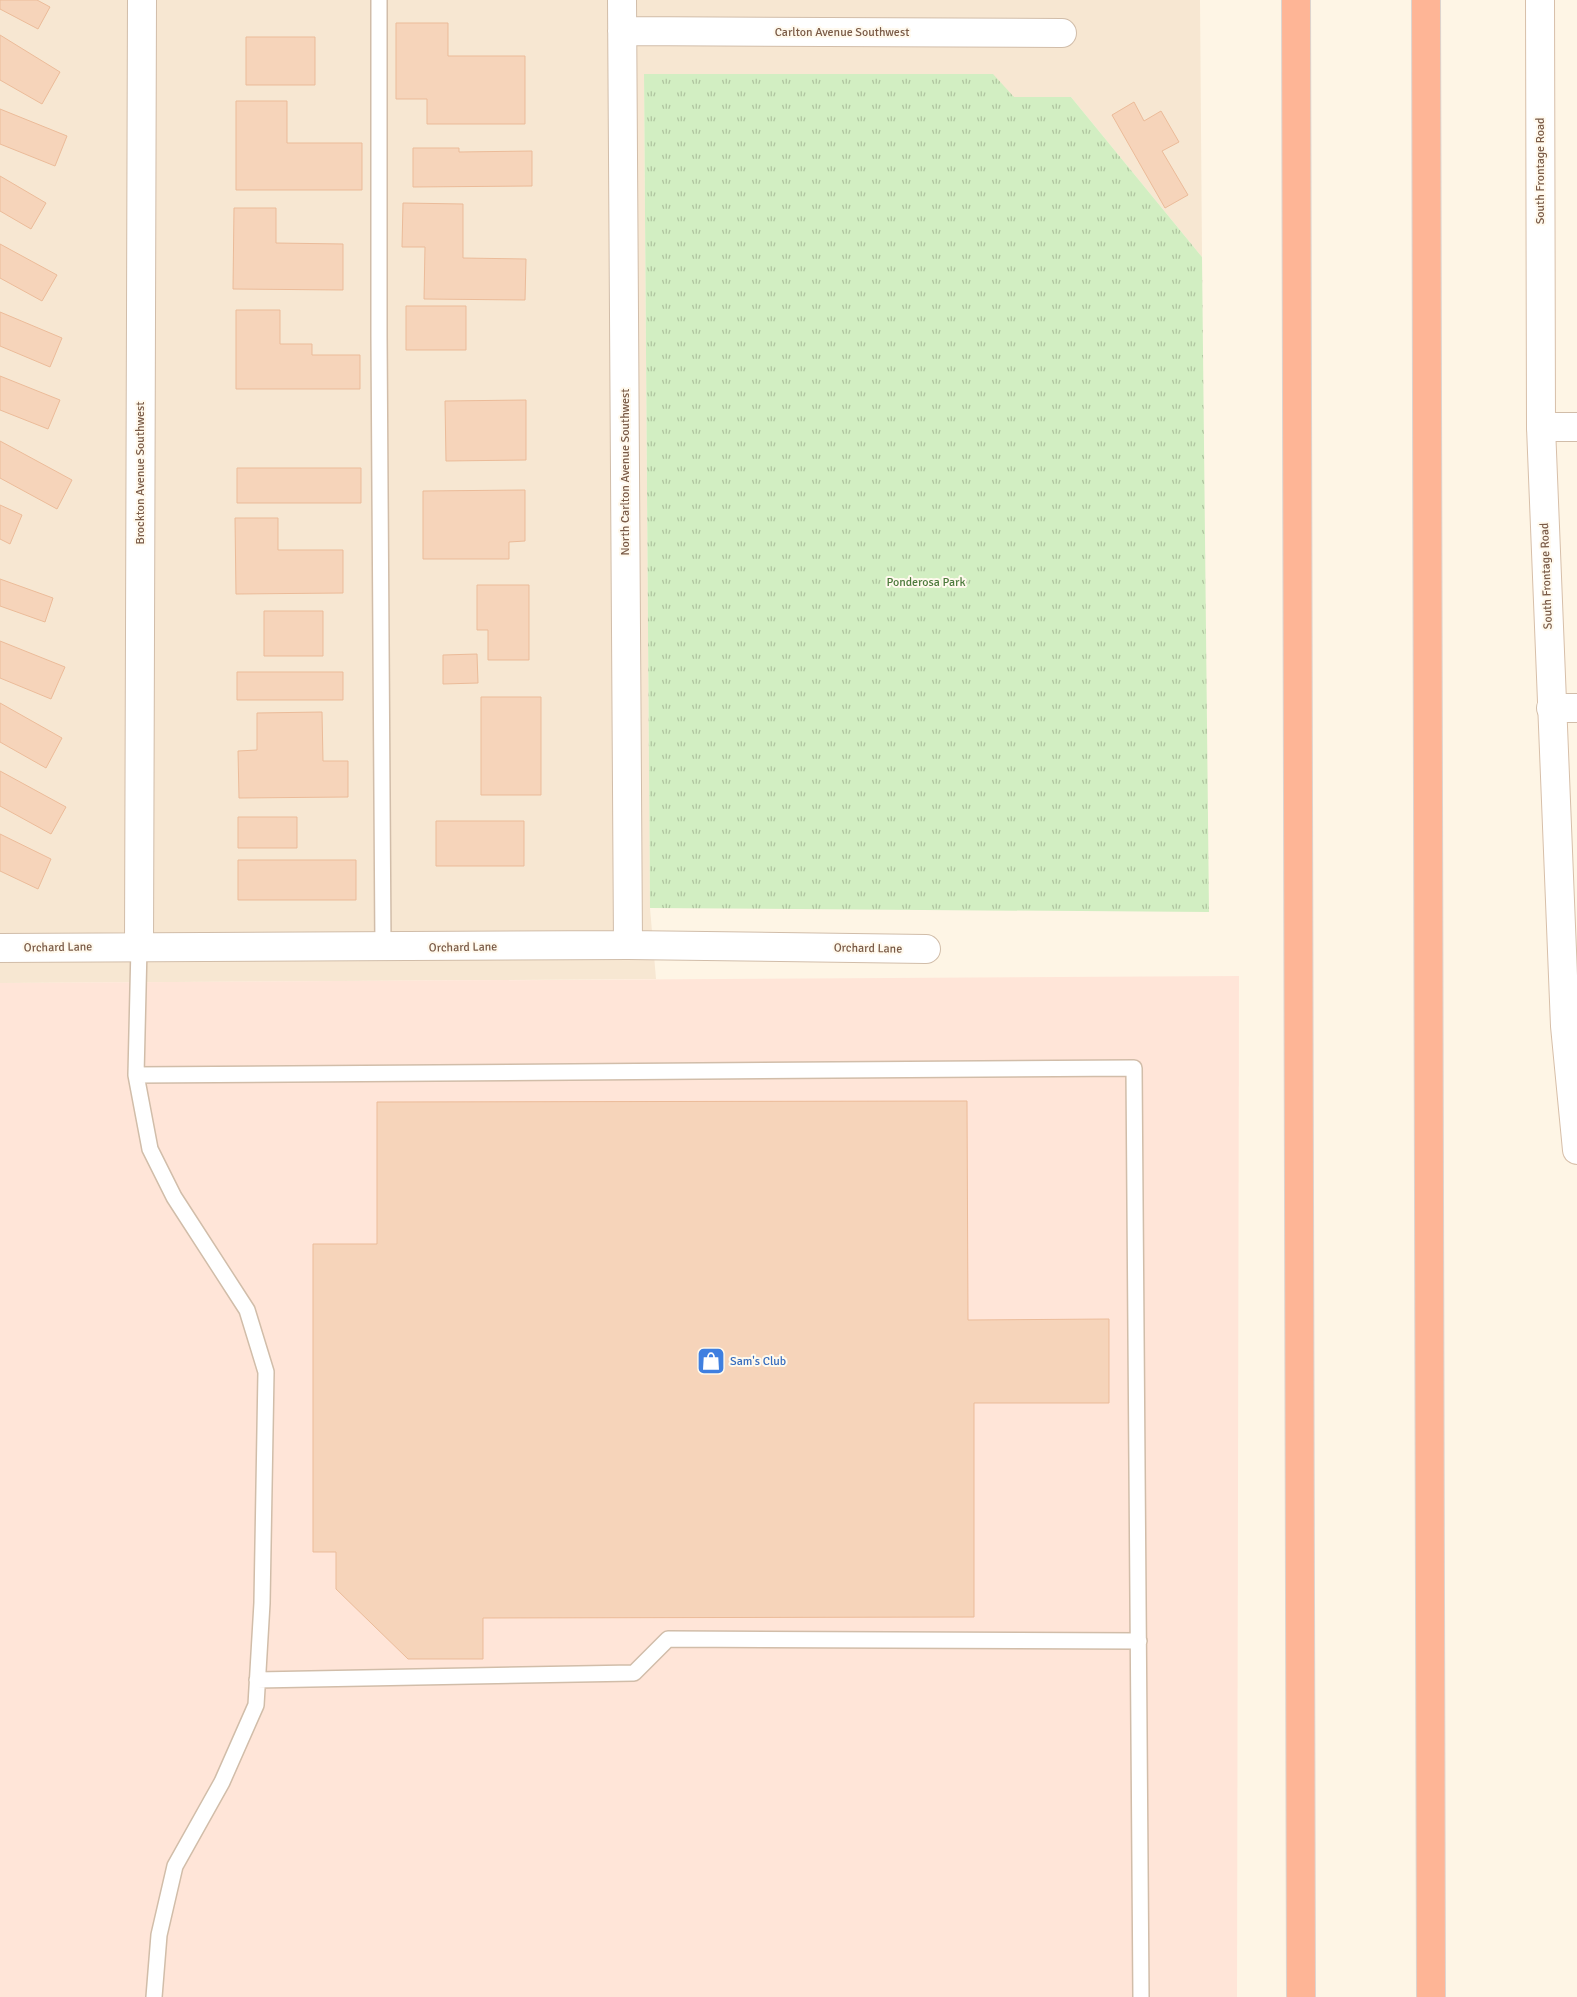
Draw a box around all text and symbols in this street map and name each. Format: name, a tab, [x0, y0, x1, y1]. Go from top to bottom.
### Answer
street label: Carlton Avenue Southwest	[775, 25, 909, 40]
street label: South Frontage Road	[1533, 118, 1548, 224]
street label: North Carlton Avenue Southwest	[618, 388, 633, 556]
street label: Brockton Avenue Southwest	[133, 402, 148, 544]
street label: South Frontage Road	[1537, 522, 1556, 630]
park label: Ponderosa Park	[886, 575, 966, 590]
street label: Orchard Lane	[24, 939, 92, 956]
street label: Orchard Lane	[429, 939, 497, 956]
street label: Orchard Lane	[834, 940, 902, 957]
shop icon: Sam's Club	[696, 1346, 726, 1376]
place label: Sam's Club	[730, 1354, 786, 1369]

